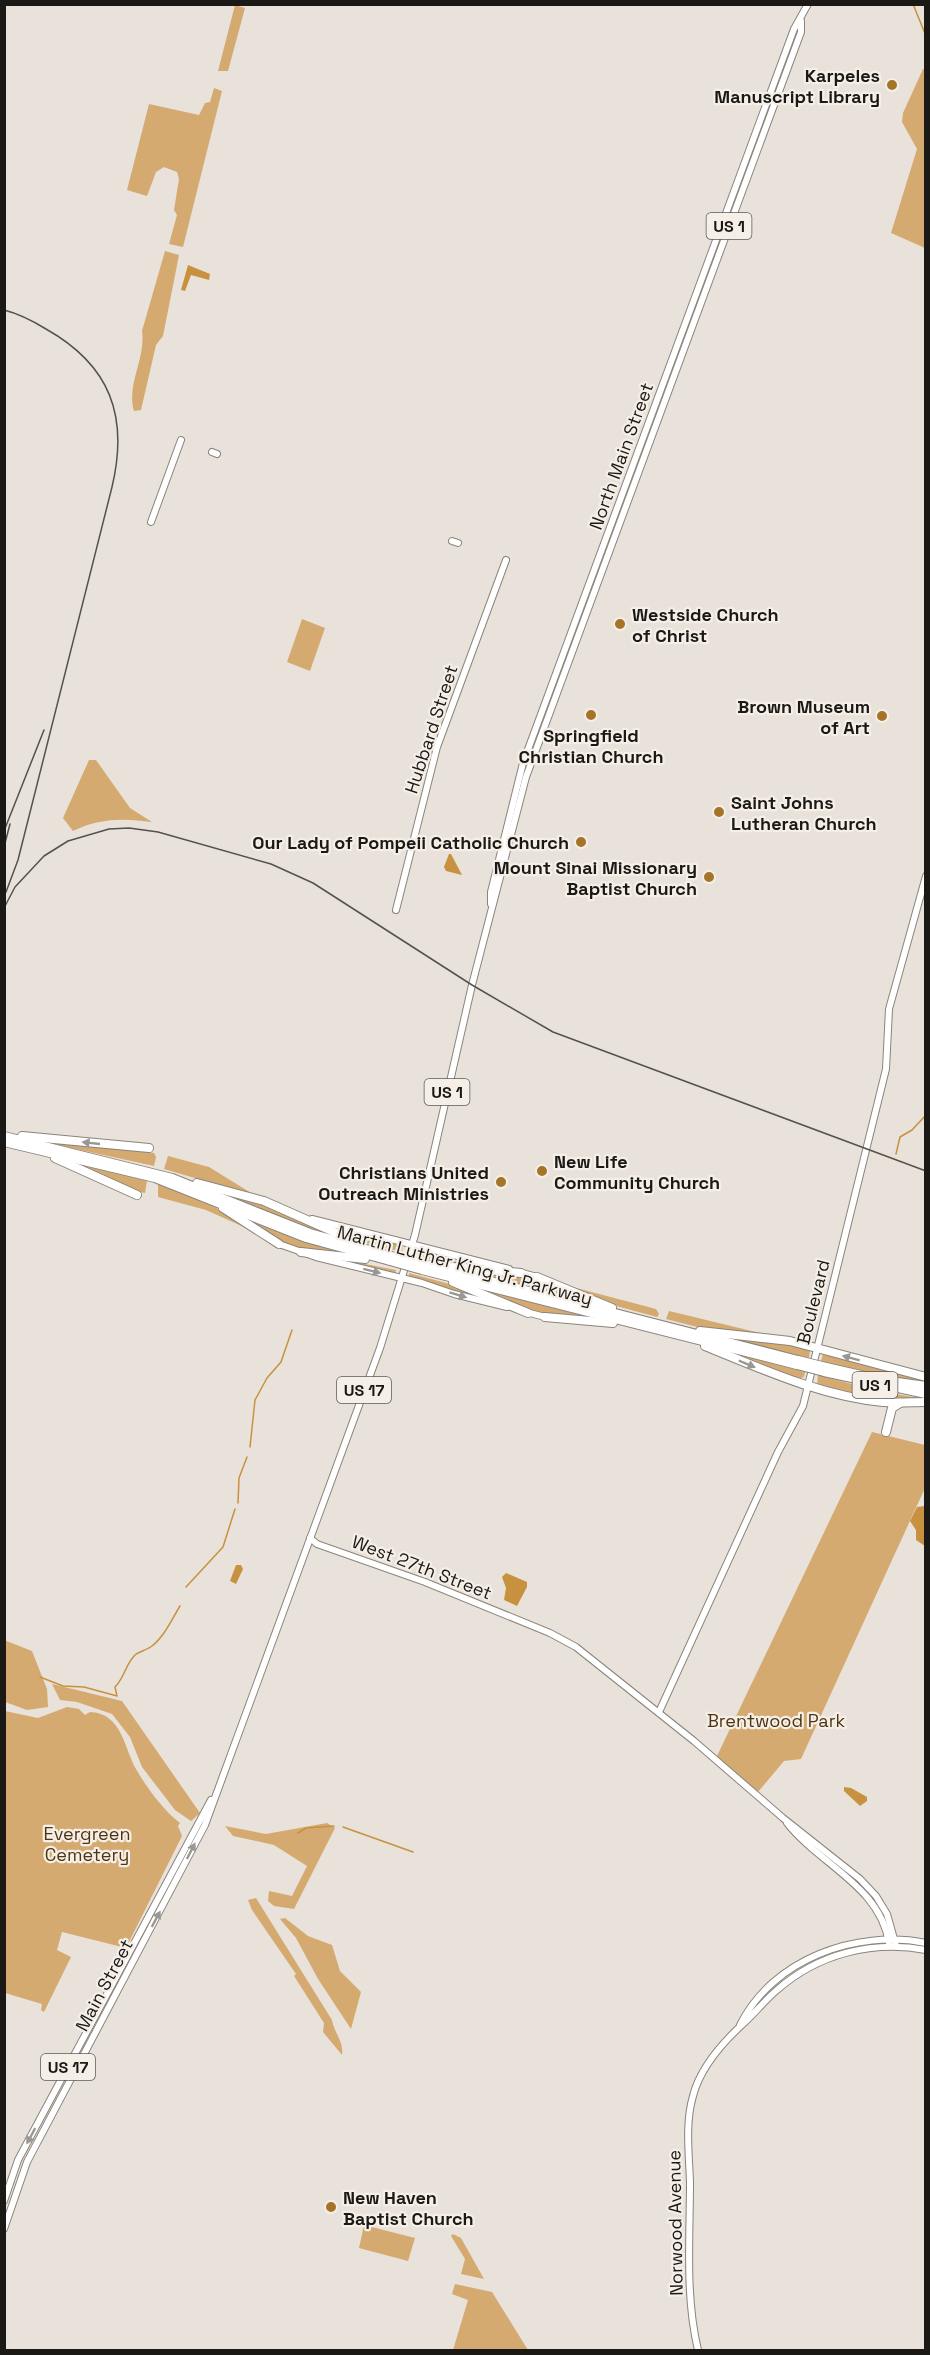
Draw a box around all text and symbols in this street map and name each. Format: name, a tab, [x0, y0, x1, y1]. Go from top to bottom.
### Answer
place label: Karpeles Manuscript Library	[714, 64, 880, 108]
marker: Karpeles Manuscript Library	[885, 78, 899, 92]
road number: US 1	[706, 213, 752, 239]
street label: North Main Street	[584, 379, 658, 533]
place label: Westside Church of Christ	[632, 603, 779, 647]
marker: Westside Church of Christ	[613, 617, 627, 631]
street label: Hubbard Street	[399, 662, 463, 796]
place label: Brown Museum of Art	[737, 695, 870, 739]
marker: Springfield Christian Church	[584, 708, 598, 722]
marker: Brown Museum of Art	[875, 709, 889, 723]
place label: Springfield Christian Church	[519, 724, 663, 768]
place label: Saint Johns Lutheran Church	[731, 791, 877, 835]
marker: Saint Johns Lutheran Church	[712, 805, 726, 819]
place label: Our Lady of Pompeii Catholic Church	[252, 831, 569, 854]
marker: Our Lady of Pompeii Catholic Church	[574, 835, 588, 849]
place label: Mount Sinai Missionary Baptist Church	[494, 856, 697, 900]
marker: Mount Sinai Missionary Baptist Church	[702, 870, 716, 884]
road number: US 1	[424, 1079, 470, 1105]
one-way arrow	[81, 1138, 100, 1148]
place label: New Life Community Church	[554, 1150, 720, 1194]
place label: Christians United Outreach Ministries	[318, 1161, 489, 1205]
marker: New Life Community Church	[535, 1164, 549, 1178]
marker: Christians United Outreach Ministries	[494, 1175, 508, 1189]
street label: Martin Luther King Jr. Parkway	[335, 1220, 595, 1310]
street label: Boulevard	[791, 1257, 835, 1347]
one-way arrow	[362, 1266, 381, 1276]
one-way arrow	[449, 1291, 467, 1300]
one-way arrow	[842, 1352, 860, 1362]
one-way arrow	[738, 1360, 756, 1369]
road number: US 1	[852, 1372, 898, 1398]
road number: US 17	[337, 1377, 391, 1403]
street label: West 27th Street	[349, 1530, 495, 1604]
park label: Brentwood Park	[707, 1709, 845, 1732]
park label: Evergreen Cemetery	[44, 1822, 130, 1866]
one-way arrow	[187, 1843, 196, 1860]
one-way arrow	[151, 1910, 161, 1927]
street label: Main Street	[70, 1935, 138, 2035]
road number: US 17	[41, 2054, 95, 2080]
one-way arrow	[26, 2128, 36, 2145]
street label: Norwood Avenue	[662, 2150, 688, 2296]
place label: New Haven Baptist Church	[343, 2186, 474, 2230]
marker: New Haven Baptist Church	[324, 2200, 338, 2214]

